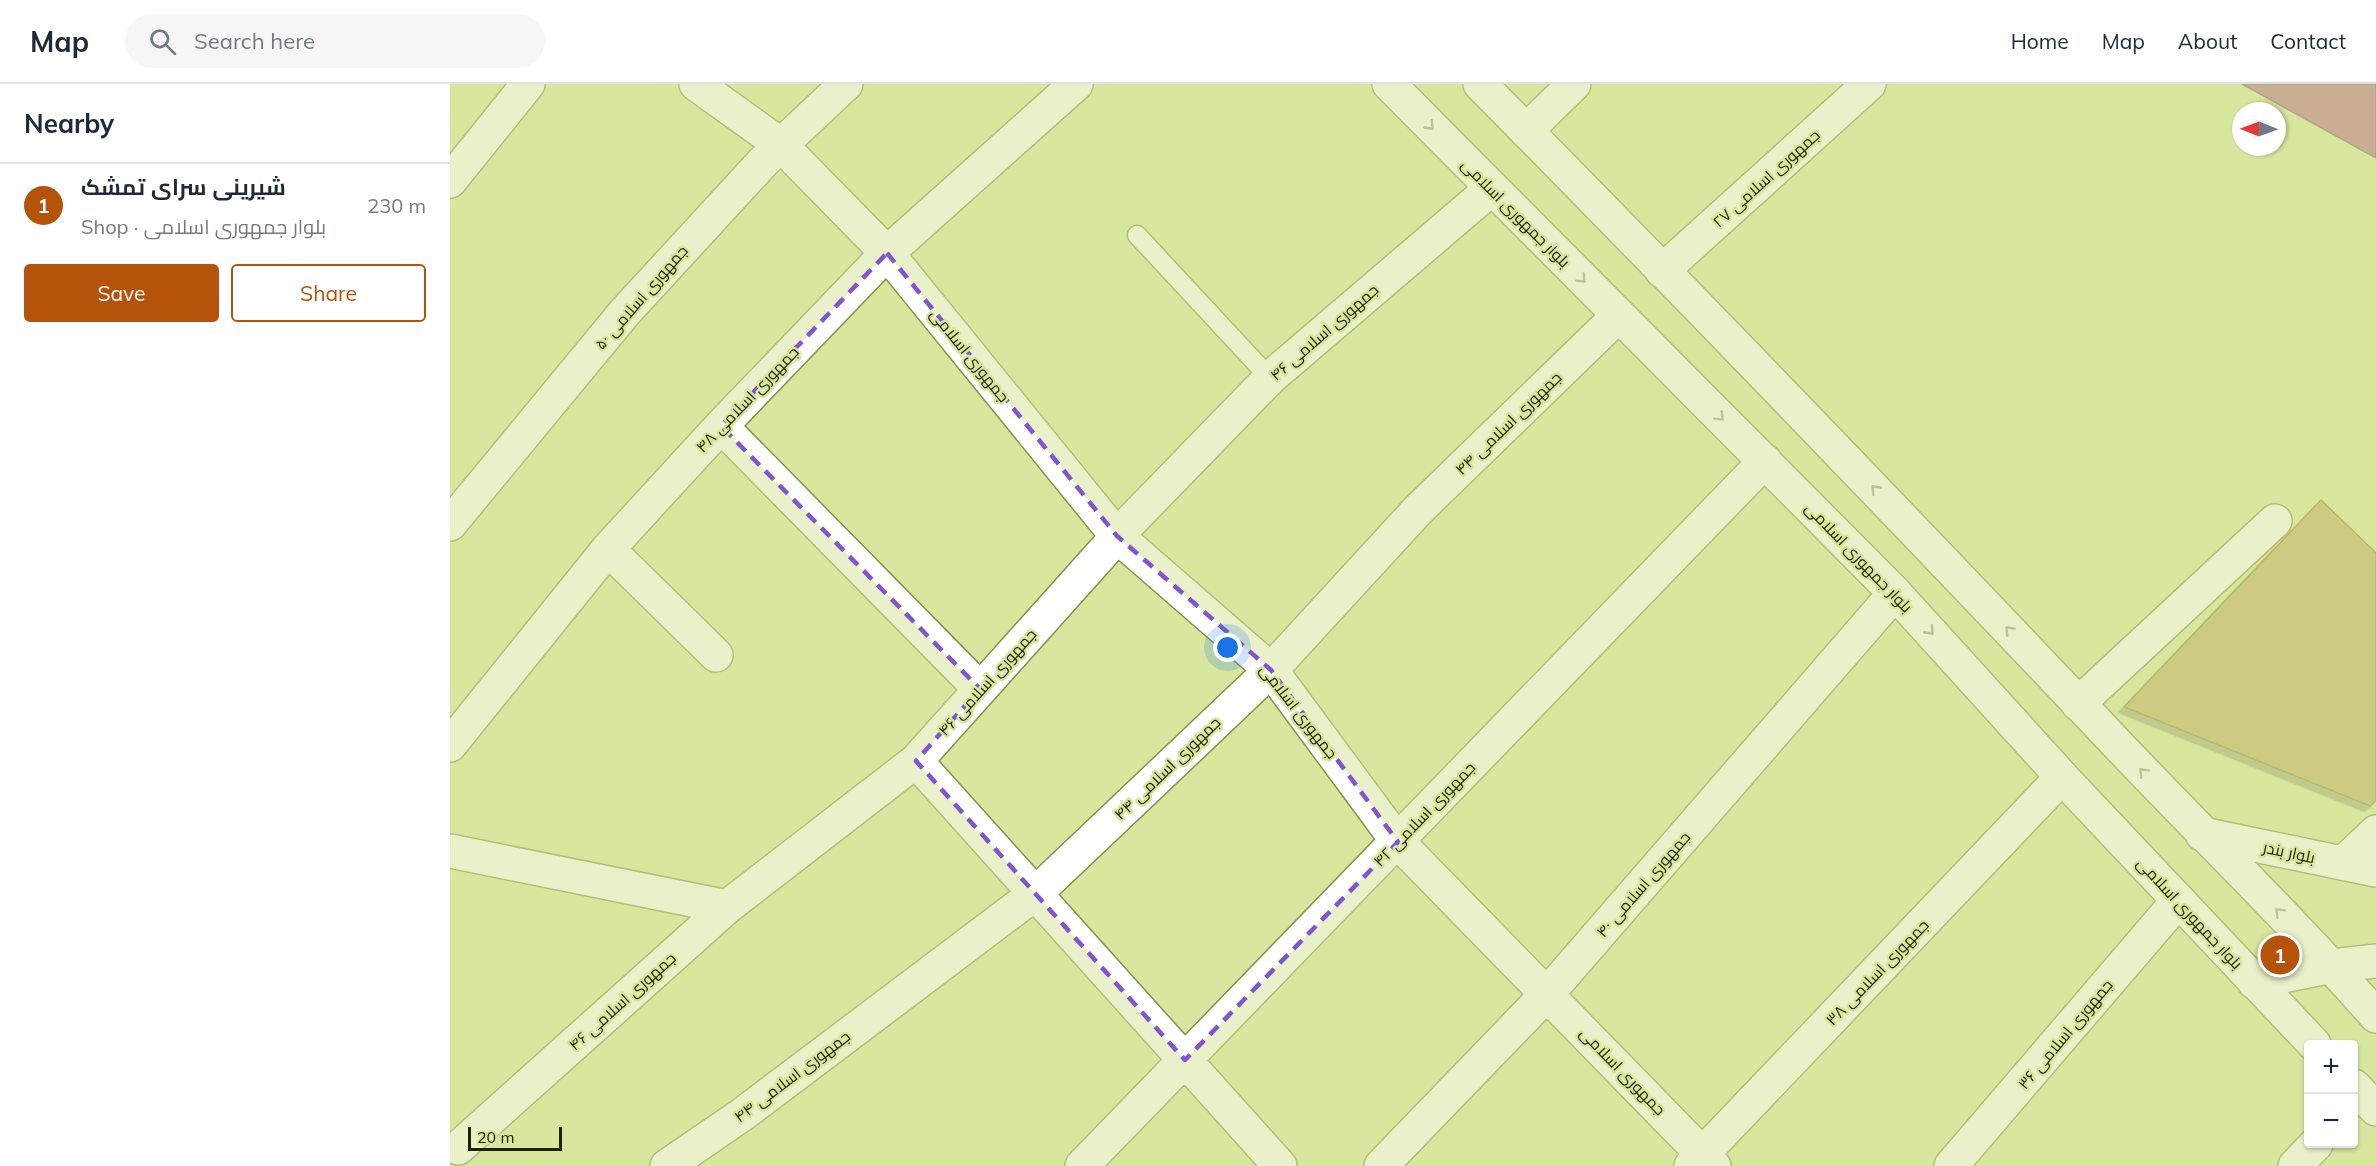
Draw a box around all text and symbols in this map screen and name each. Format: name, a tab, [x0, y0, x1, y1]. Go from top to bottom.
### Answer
search box	[125, 14, 545, 68]
text: Map	[30, 24, 89, 59]
icon: search	[146, 25, 179, 58]
text: Search here	[194, 27, 315, 55]
text: Home	[2011, 28, 2069, 54]
text: Map	[2102, 28, 2145, 54]
text: About	[2178, 28, 2237, 54]
text: Contact	[2270, 28, 2346, 54]
north arrow	[2232, 102, 2286, 156]
text: Nearby	[24, 107, 114, 140]
one-way arrow	[1422, 119, 1433, 130]
street label: جمهوری اسلامی ۲۷	[1708, 125, 1824, 232]
street label: بلوار جمهوری اسلامی	[1457, 154, 1575, 272]
text: شیرینی سرای تمشک	[81, 173, 286, 201]
text: 1	[38, 193, 50, 218]
text: 230 m	[367, 193, 426, 218]
text: Shop · بلوار جمهوری اسلامی	[81, 214, 326, 239]
street label: جمهوری اسلامی ۵۰	[590, 241, 693, 354]
button: Save	[24, 264, 219, 322]
button: Share	[231, 264, 426, 322]
one-way arrow	[1574, 272, 1585, 283]
street label: جمهوری اسلامی ۴۶	[1266, 279, 1383, 385]
street label: جمهوری اسلامی	[925, 304, 1014, 407]
street label: جمهوری اسلامی ۴۸	[691, 342, 803, 457]
street label: جمهوری اسلامی ۴۴	[1451, 367, 1566, 480]
one-way arrow	[1713, 409, 1724, 420]
one-way arrow	[1871, 486, 1882, 496]
street label: بلوار جمهوری اسلامی	[1800, 498, 1917, 617]
street label: جمهوری اسلامی ۴۶	[934, 624, 1041, 740]
one-way arrow	[1923, 624, 1934, 635]
one-way arrow	[2006, 627, 2017, 638]
your location	[1213, 633, 1242, 662]
street label: جمهوری اسلامی	[1255, 660, 1342, 763]
street label: جمهوری اسلامی ۴۴	[1110, 712, 1225, 825]
street label: جمهوری اسلامی ۴۲	[1369, 757, 1480, 871]
one-way arrow	[2139, 768, 2150, 779]
street label: جمهوری اسلامی ۴۰	[1592, 827, 1695, 942]
street label: بلوار بندر	[2260, 837, 2317, 867]
street label: بلوار جمهوری اسلامی	[2132, 853, 2247, 974]
one-way arrow	[2275, 909, 2286, 919]
street label: جمهوری اسلامی ۳۸	[1821, 915, 1934, 1030]
pin: 1	[2260, 932, 2300, 978]
street label: جمهوری اسلامی ۴۶	[564, 948, 680, 1055]
street label: جمهوری اسلامی ۳۶	[2013, 975, 2118, 1094]
street label: جمهوری اسلامی	[1575, 1023, 1670, 1120]
street label: جمهوری اسلامی ۴۴	[730, 1026, 855, 1127]
map controls	[2304, 1040, 2358, 1148]
button: +	[2304, 1040, 2358, 1094]
button: −	[2304, 1094, 2358, 1148]
scale bar	[468, 1124, 562, 1152]
text: 20 m	[477, 1127, 514, 1147]

